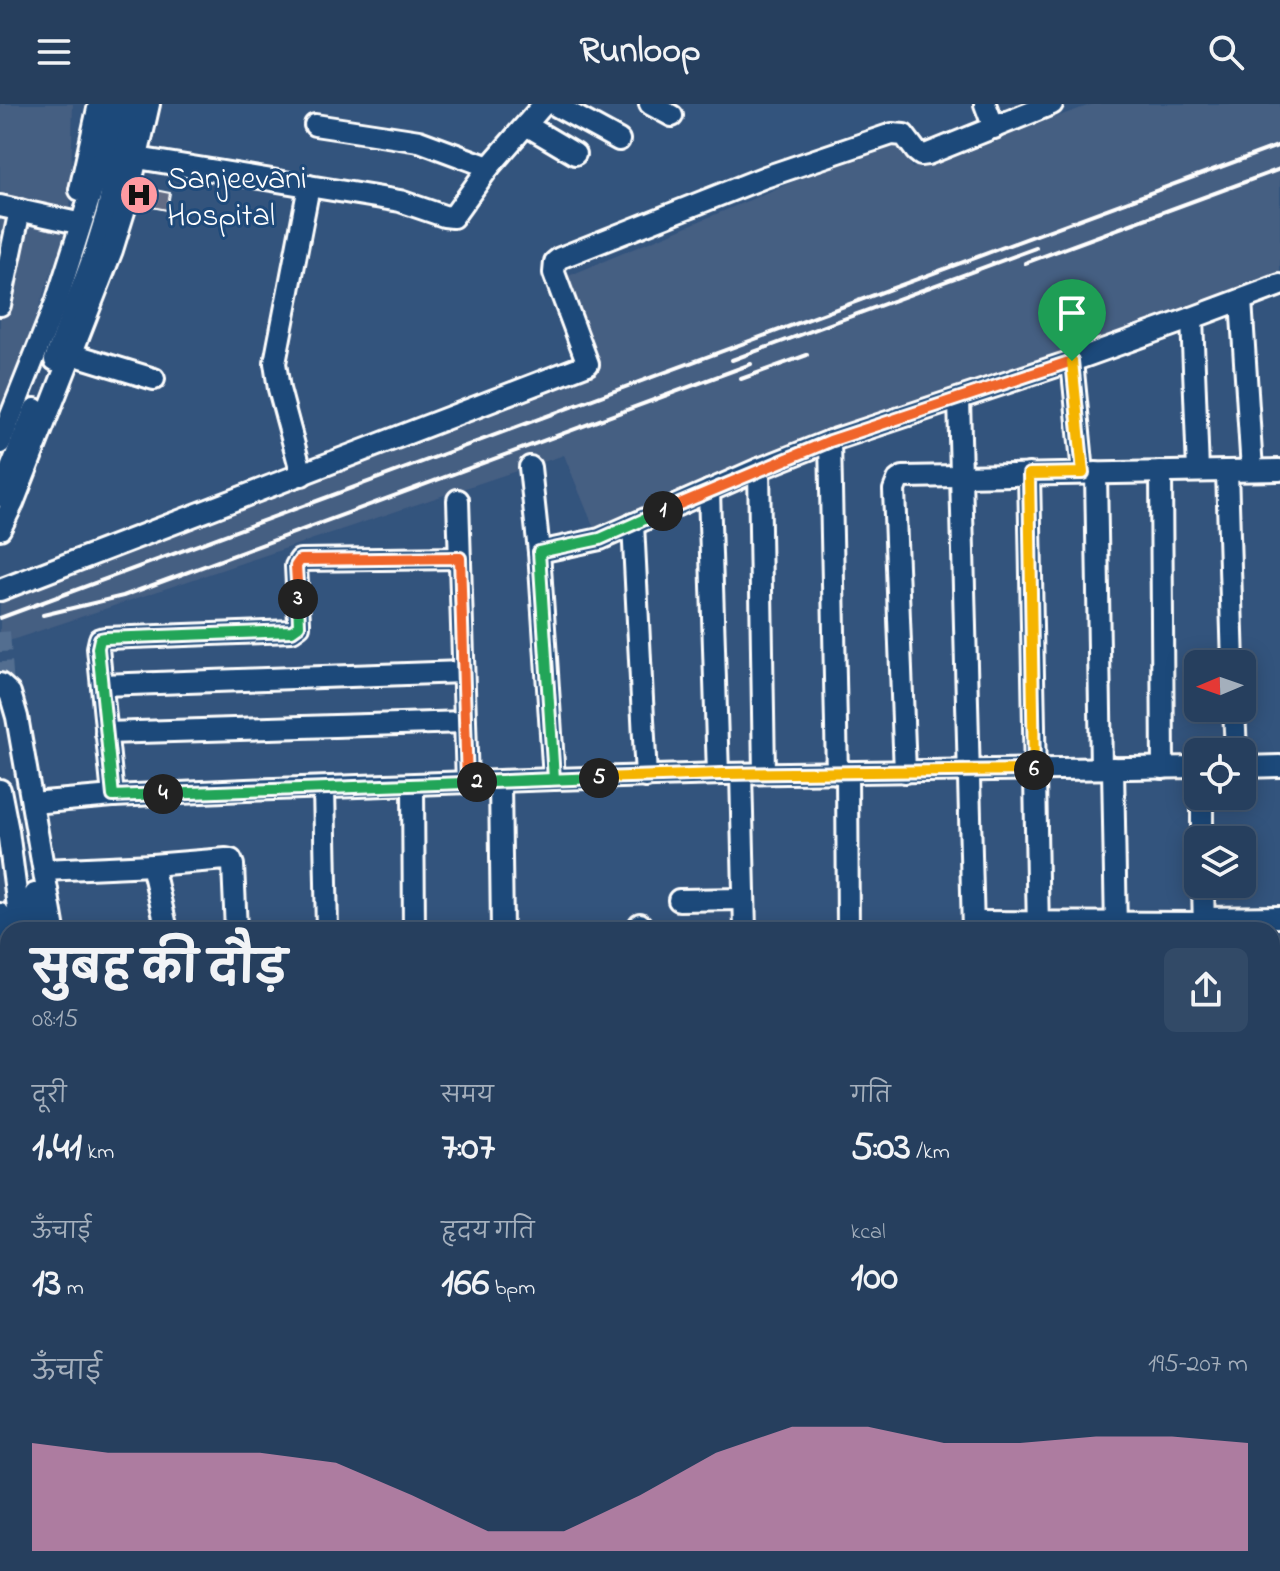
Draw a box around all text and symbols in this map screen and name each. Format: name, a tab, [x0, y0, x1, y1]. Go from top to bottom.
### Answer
text: Runloop	[579, 26, 701, 79]
icon: menu	[32, 30, 76, 74]
icon: search	[1204, 30, 1248, 74]
place label: Sanjeevani Hospital	[167, 157, 307, 241]
hospital icon: Sanjeevani Hospital	[118, 174, 160, 216]
pin	[1038, 279, 1106, 361]
icon: arrive	[1050, 291, 1094, 335]
pin: 1	[643, 491, 683, 531]
text: 1	[660, 495, 667, 527]
pin: 3	[278, 579, 318, 619]
text: 3	[293, 583, 303, 615]
north arrow	[1184, 650, 1256, 722]
map controls	[1184, 650, 1256, 898]
button: locate	[1184, 738, 1256, 810]
pin: 6	[1014, 750, 1054, 790]
text: 6	[1029, 754, 1039, 786]
pin: 5	[579, 758, 619, 798]
pin: 2	[457, 762, 497, 802]
text: 5	[593, 762, 605, 794]
text: 2	[472, 766, 482, 798]
pin: 4	[143, 774, 183, 814]
text: 4	[158, 778, 168, 810]
button: layers	[1184, 826, 1256, 898]
text: सुबह की दौड़	[32, 939, 287, 1003]
button: share	[1164, 948, 1248, 1032]
text: 08:15	[32, 1001, 78, 1039]
text: दूरी	[32, 1081, 67, 1113]
text: समय	[441, 1081, 494, 1113]
text: गति	[851, 1081, 891, 1113]
text: 1.41	[32, 1119, 82, 1178]
text: 7:07	[441, 1119, 495, 1178]
text: 5:03	[851, 1119, 911, 1178]
text: km	[82, 1137, 114, 1169]
text: /km	[911, 1137, 950, 1169]
text: ऊँचाई	[32, 1217, 91, 1249]
text: हृदय गति	[441, 1217, 535, 1249]
text: kcal	[851, 1217, 886, 1249]
text: 100	[851, 1249, 898, 1308]
text: 13	[32, 1255, 61, 1314]
text: 166	[441, 1255, 489, 1314]
text: m	[61, 1273, 84, 1305]
text: bpm	[489, 1273, 535, 1305]
text: 195–207 m	[1148, 1346, 1248, 1384]
text: ऊँचाई	[32, 1354, 102, 1392]

